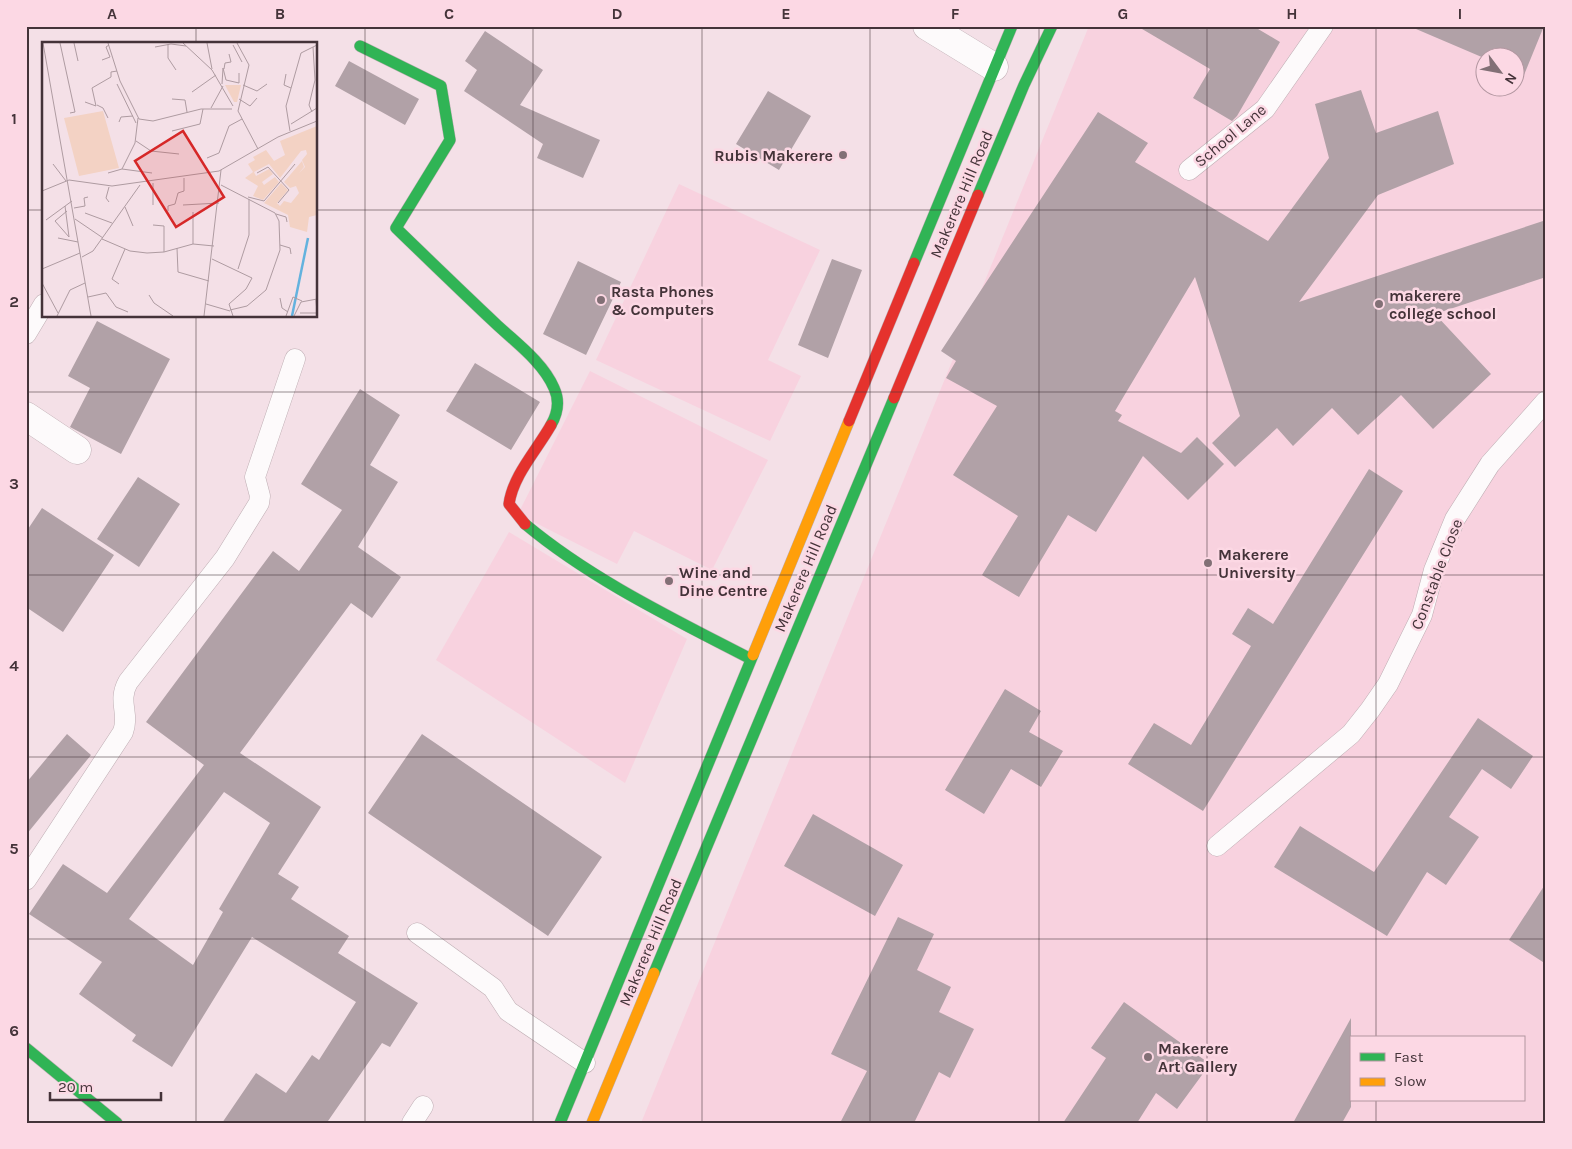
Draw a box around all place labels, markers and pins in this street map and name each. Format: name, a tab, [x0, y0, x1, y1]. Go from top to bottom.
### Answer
place label: Rubis Makerere	[714, 146, 833, 165]
marker: Rubis Makerere	[837, 149, 849, 161]
place label: Rasta Phones & Computers	[611, 282, 714, 319]
place label: makerere college school	[1389, 286, 1496, 323]
marker: Rasta Phones & Computers	[595, 294, 607, 306]
marker: makerere college school	[1373, 298, 1385, 310]
place label: Makerere University	[1218, 545, 1295, 582]
marker: Makerere University	[1202, 557, 1214, 569]
place label: Wine and Dine Centre	[679, 563, 767, 600]
marker: Wine and Dine Centre	[663, 575, 675, 587]
place label: Makerere Art Gallery	[1158, 1039, 1237, 1076]
marker: Makerere Art Gallery	[1142, 1051, 1154, 1063]

